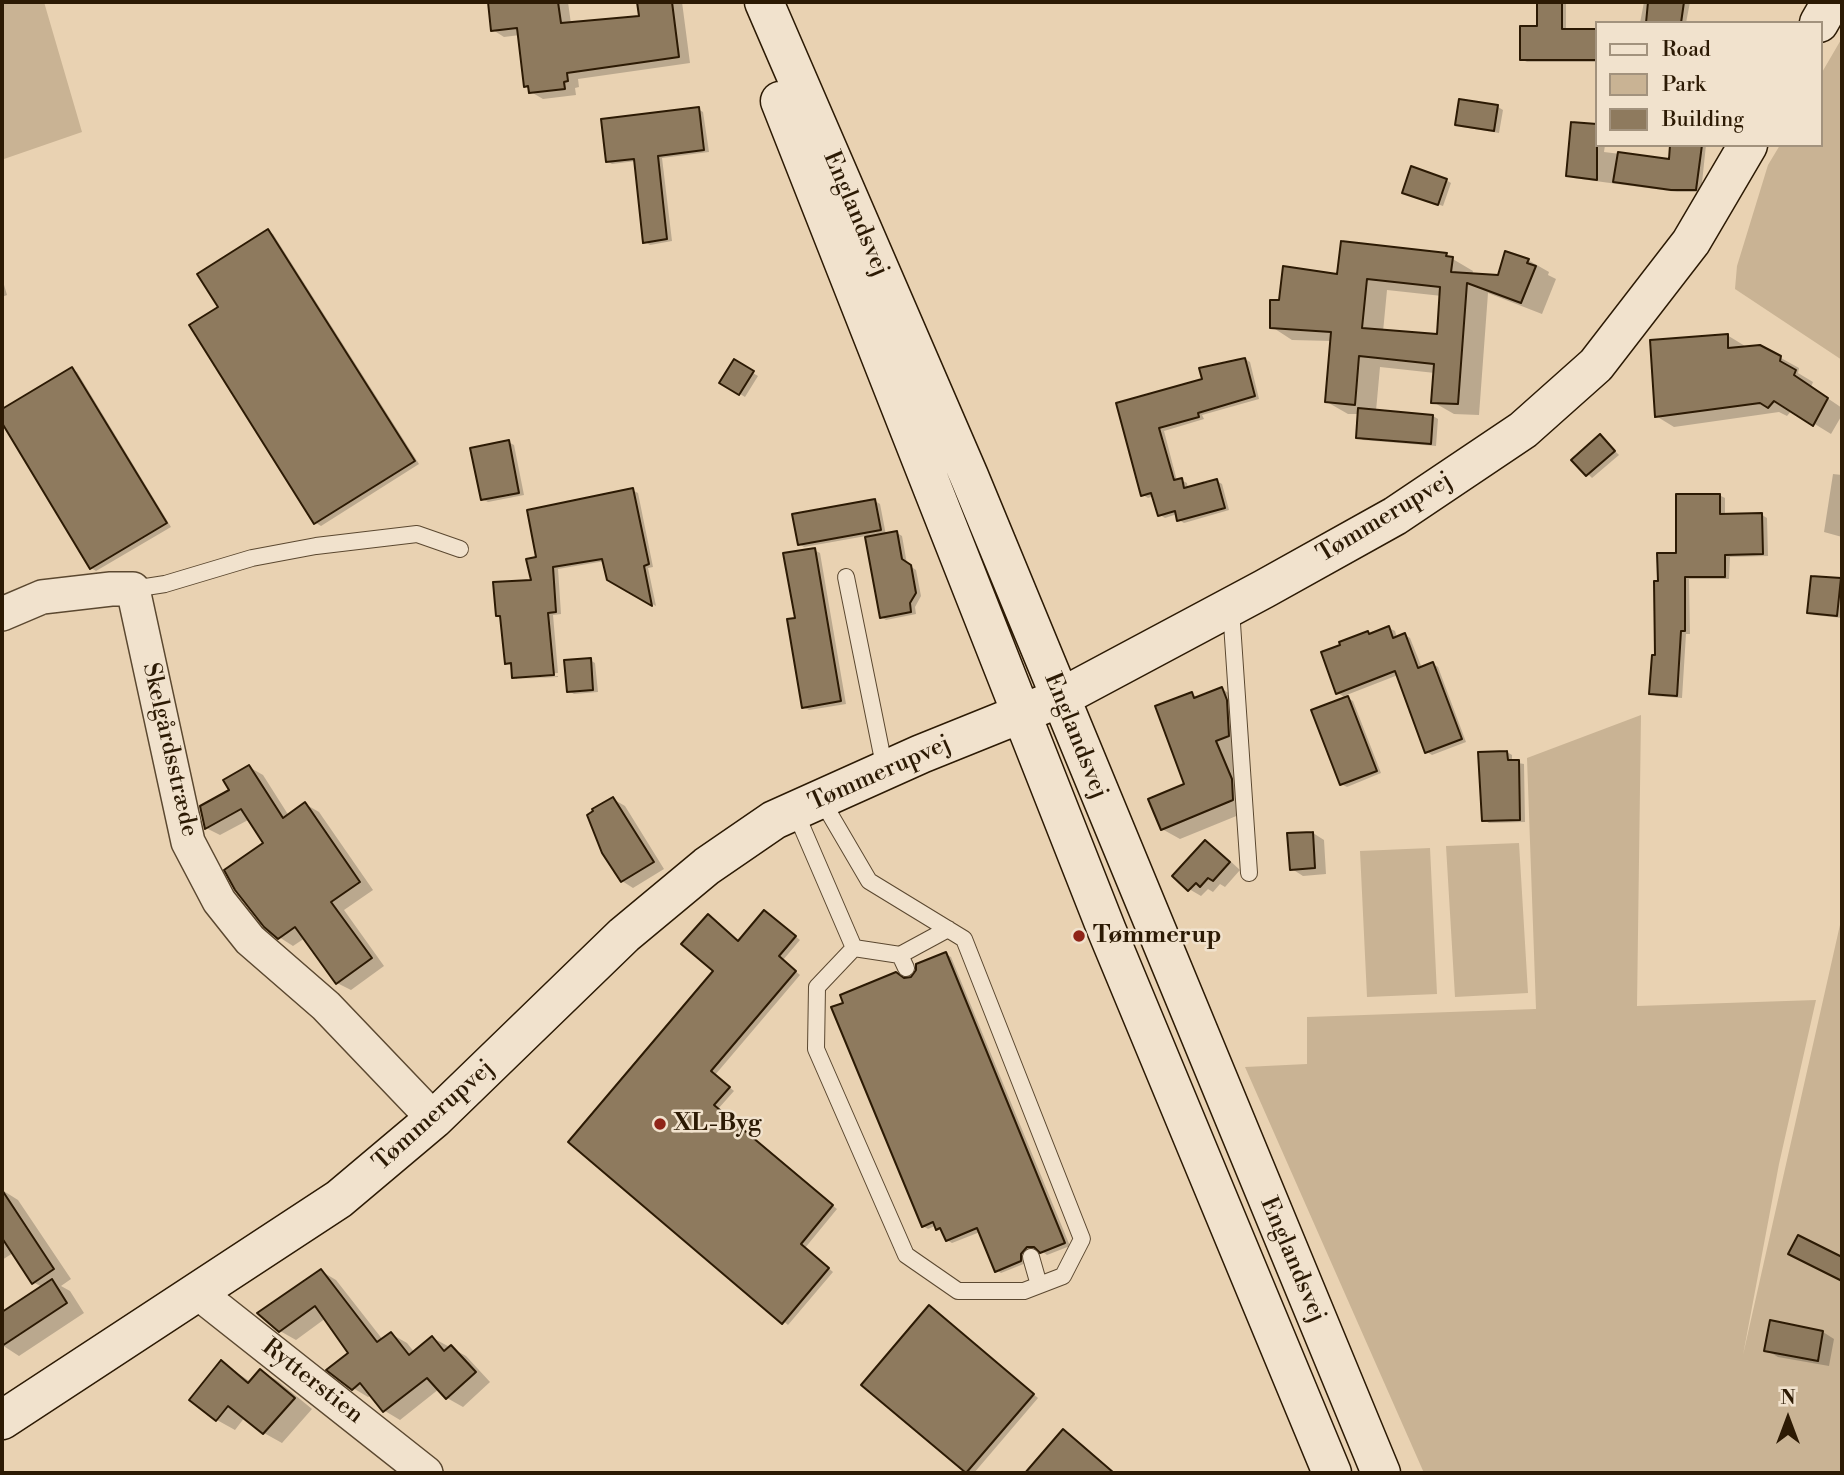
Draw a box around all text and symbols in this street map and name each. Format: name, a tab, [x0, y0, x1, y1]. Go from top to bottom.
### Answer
legend	[1596, 21, 1823, 147]
text: Road	[1662, 37, 1711, 63]
text: Park	[1662, 72, 1706, 98]
text: Building	[1662, 107, 1744, 133]
street label: Englandsvej	[816, 147, 894, 281]
street label: Tømmerupvej	[1312, 466, 1458, 570]
street label: Skelgårdsstræde	[135, 660, 203, 840]
street label: Englandsvej	[1037, 669, 1113, 803]
street label: Tømmerupvej	[804, 730, 956, 818]
place label: Tømmerup	[1093, 922, 1222, 950]
marker: Tømmerup	[1071, 928, 1087, 944]
street label: Tømmerupvej	[368, 1054, 500, 1178]
place label: XL-Byg	[674, 1110, 761, 1138]
marker: XL-Byg	[652, 1116, 668, 1132]
street label: Englandsvej	[1253, 1193, 1331, 1327]
street label: Rytterstien	[256, 1333, 368, 1431]
north arrow	[1753, 1384, 1823, 1454]
text: N	[1780, 1386, 1796, 1410]

